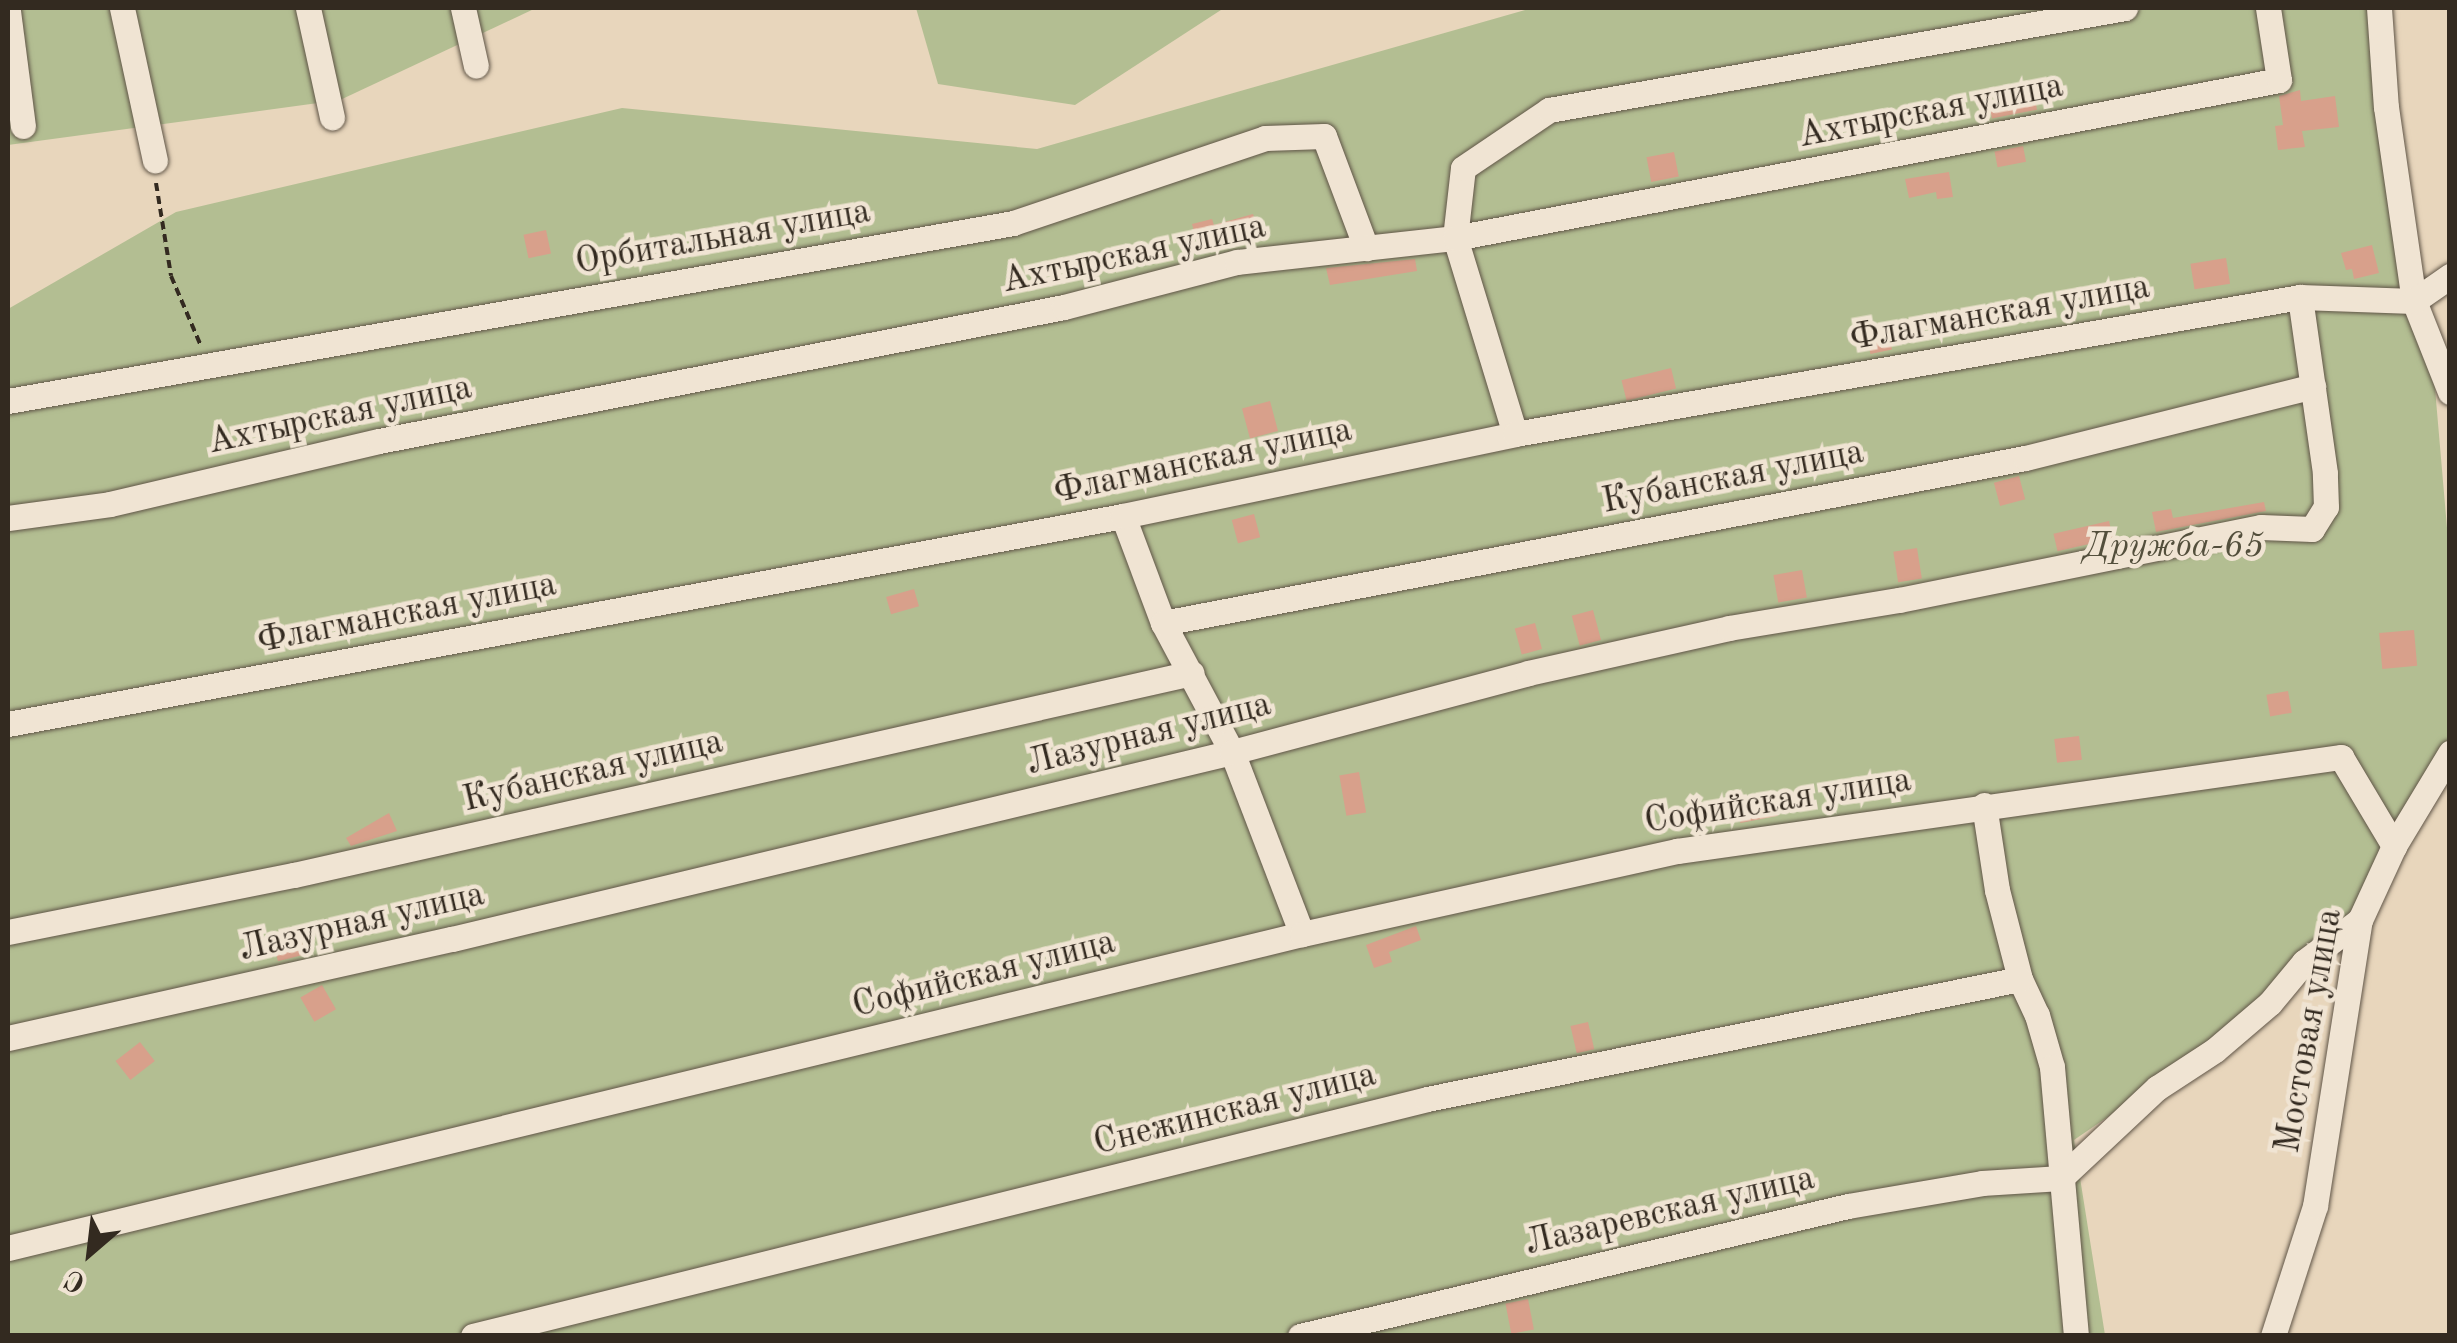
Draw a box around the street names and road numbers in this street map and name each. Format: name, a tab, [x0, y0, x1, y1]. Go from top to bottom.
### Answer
street label: Ахтырская улица	[1795, 66, 2067, 158]
street label: Орбитальная улица	[572, 191, 874, 285]
street label: Ахтырская улица	[998, 207, 1270, 303]
street label: Флагманская улица	[1847, 267, 2153, 361]
street label: Ахтырская улица	[204, 368, 476, 464]
street label: Флагманская улица	[1050, 410, 1356, 514]
street label: Кубанская улица	[1599, 432, 1867, 524]
street label: Флагманская улица	[254, 564, 560, 664]
street label: Лазурная улица	[1022, 684, 1276, 786]
street label: Кубанская улица	[459, 722, 727, 822]
street label: Софийская улица	[1642, 760, 1914, 844]
street label: Лазурная улица	[235, 874, 489, 972]
street label: Мостовая улица	[2268, 906, 2352, 1156]
street label: Софийская улица	[848, 922, 1120, 1028]
street label: Снежинская улица	[1089, 1055, 1381, 1165]
street label: Лазаревская улица	[1521, 1158, 1819, 1266]

